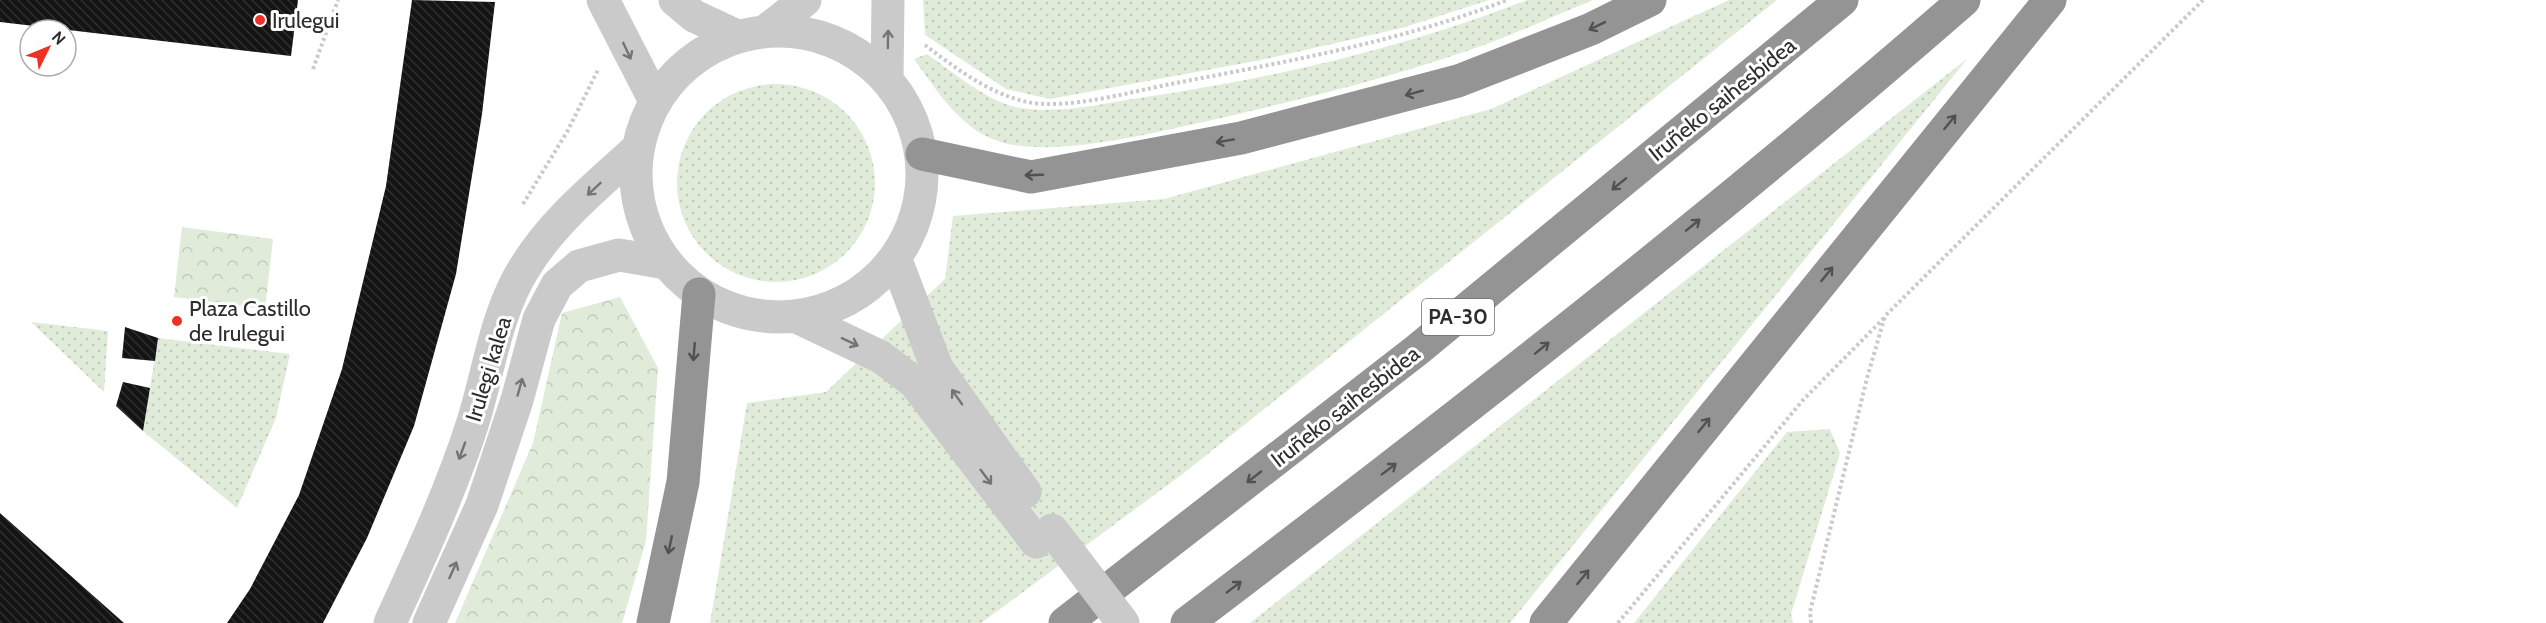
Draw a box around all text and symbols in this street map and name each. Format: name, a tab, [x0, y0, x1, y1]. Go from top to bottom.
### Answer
place label: Irulegui	[272, 7, 339, 34]
marker: Irulegui	[253, 13, 267, 27]
north arrow	[18, 18, 78, 78]
one-way arrow	[1589, 21, 1607, 32]
text: N	[48, 27, 69, 49]
one-way arrow	[882, 30, 894, 50]
street label: Iruñeko saihesbidea	[1643, 32, 1802, 167]
one-way arrow	[622, 42, 634, 60]
one-way arrow	[1405, 87, 1424, 99]
one-way arrow	[1944, 114, 1957, 130]
one-way arrow	[1216, 136, 1236, 147]
one-way arrow	[1024, 169, 1044, 180]
one-way arrow	[1612, 177, 1627, 191]
one-way arrow	[587, 182, 602, 196]
one-way arrow	[1685, 218, 1700, 232]
one-way arrow	[1821, 266, 1834, 282]
place label: Plaza Castillo de Irulegui	[189, 295, 311, 347]
road number: PA-30	[1422, 299, 1494, 335]
street label: Irulegi kalea	[460, 313, 517, 425]
marker: Plaza Castillo de Irulegui	[170, 314, 184, 328]
one-way arrow	[841, 337, 859, 349]
street label: Iruñeko saihesbidea	[1266, 340, 1425, 473]
one-way arrow	[688, 342, 699, 361]
one-way arrow	[1534, 342, 1550, 355]
one-way arrow	[515, 378, 526, 397]
one-way arrow	[951, 389, 963, 405]
one-way arrow	[1698, 417, 1711, 433]
one-way arrow	[456, 442, 467, 460]
one-way arrow	[1380, 463, 1396, 475]
one-way arrow	[980, 469, 993, 485]
one-way arrow	[1246, 470, 1262, 483]
one-way arrow	[663, 535, 675, 554]
one-way arrow	[448, 561, 459, 579]
one-way arrow	[1576, 570, 1589, 586]
one-way arrow	[1225, 581, 1241, 594]

